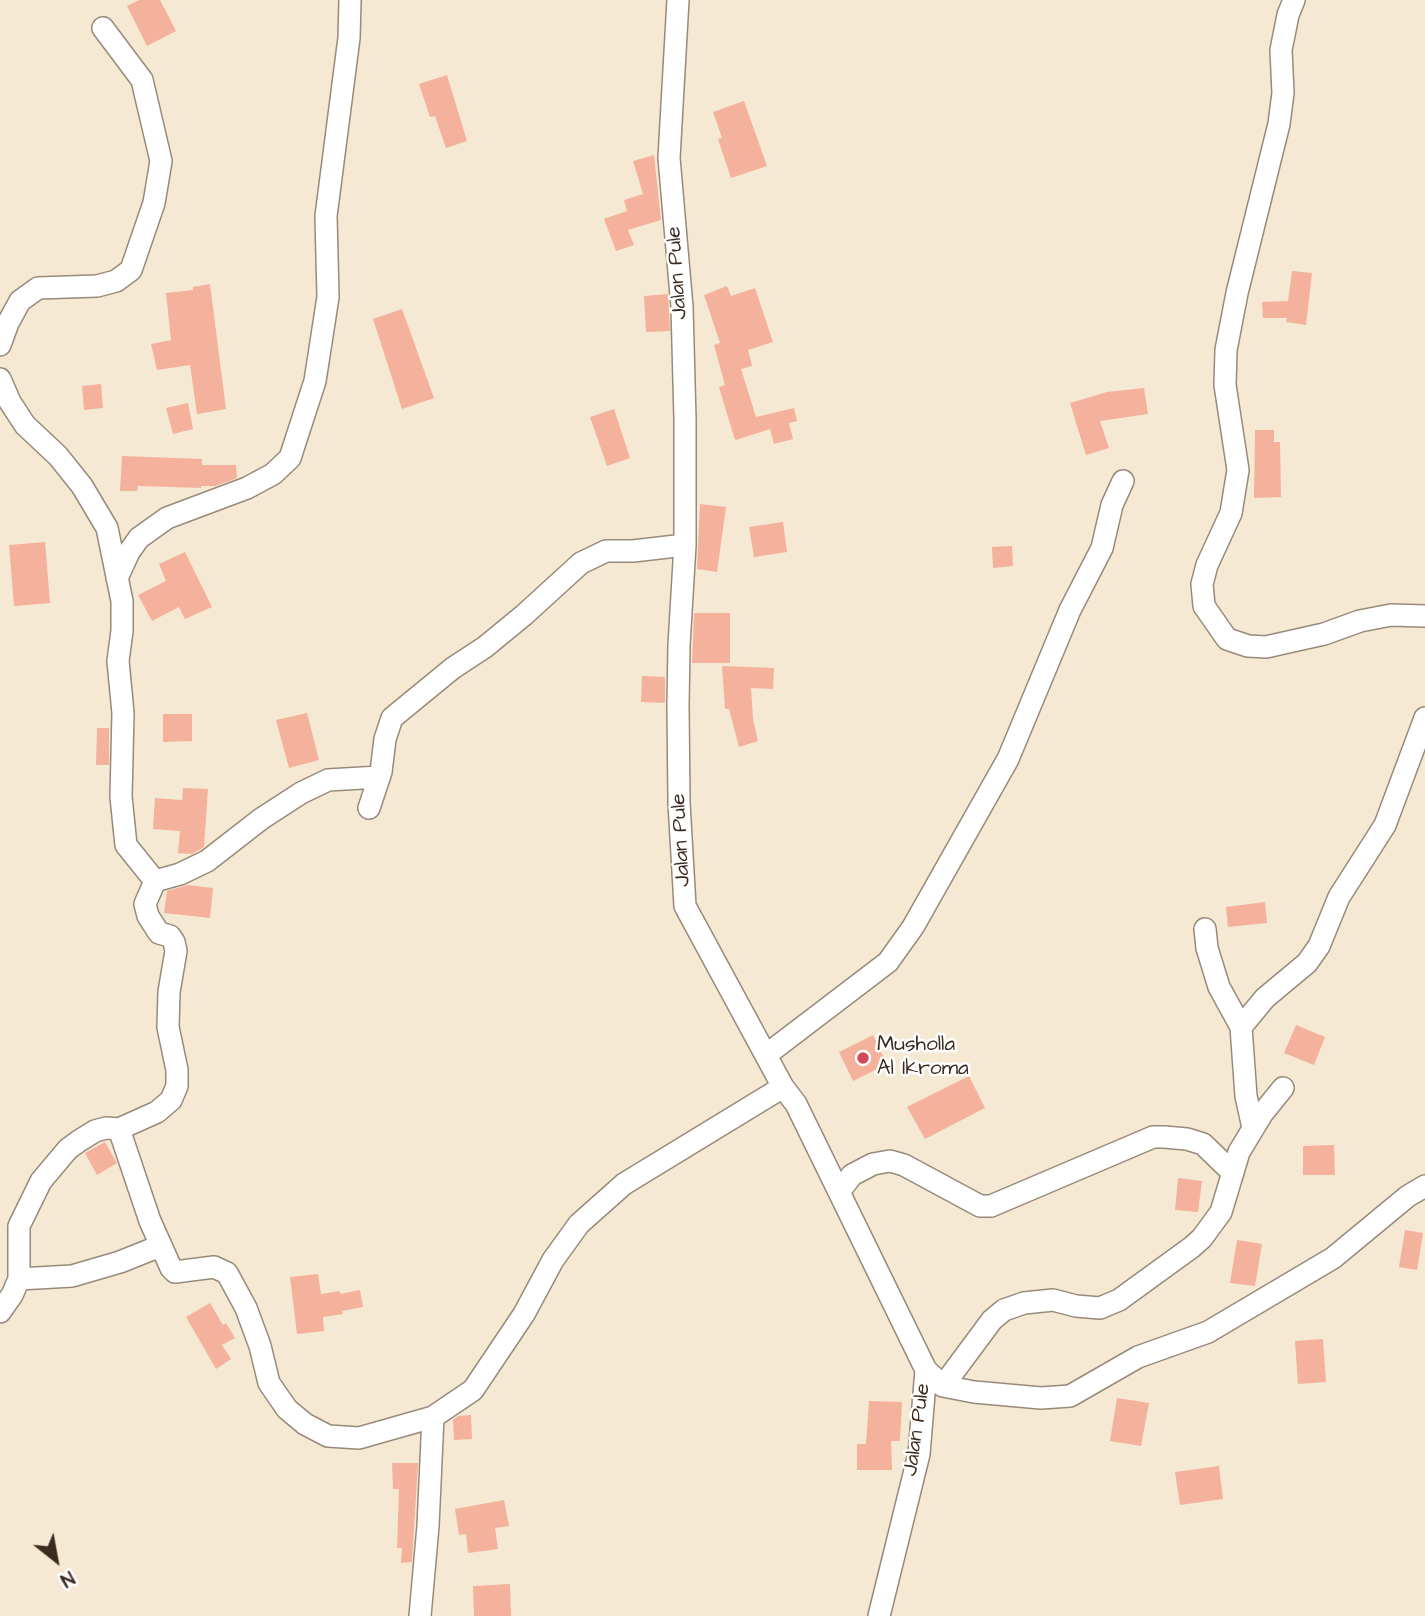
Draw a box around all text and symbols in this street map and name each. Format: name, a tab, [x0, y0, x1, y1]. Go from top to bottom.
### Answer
street label: Jalan Pule	[662, 226, 694, 320]
street label: Jalan Pule	[667, 793, 697, 887]
place label: Musholla Al Ikroma	[877, 1033, 969, 1083]
marker: Musholla Al Ikroma	[855, 1050, 871, 1066]
street label: Jalan Pule	[899, 1382, 937, 1478]
north arrow	[21, 1525, 91, 1595]
text: N	[55, 1564, 79, 1593]

